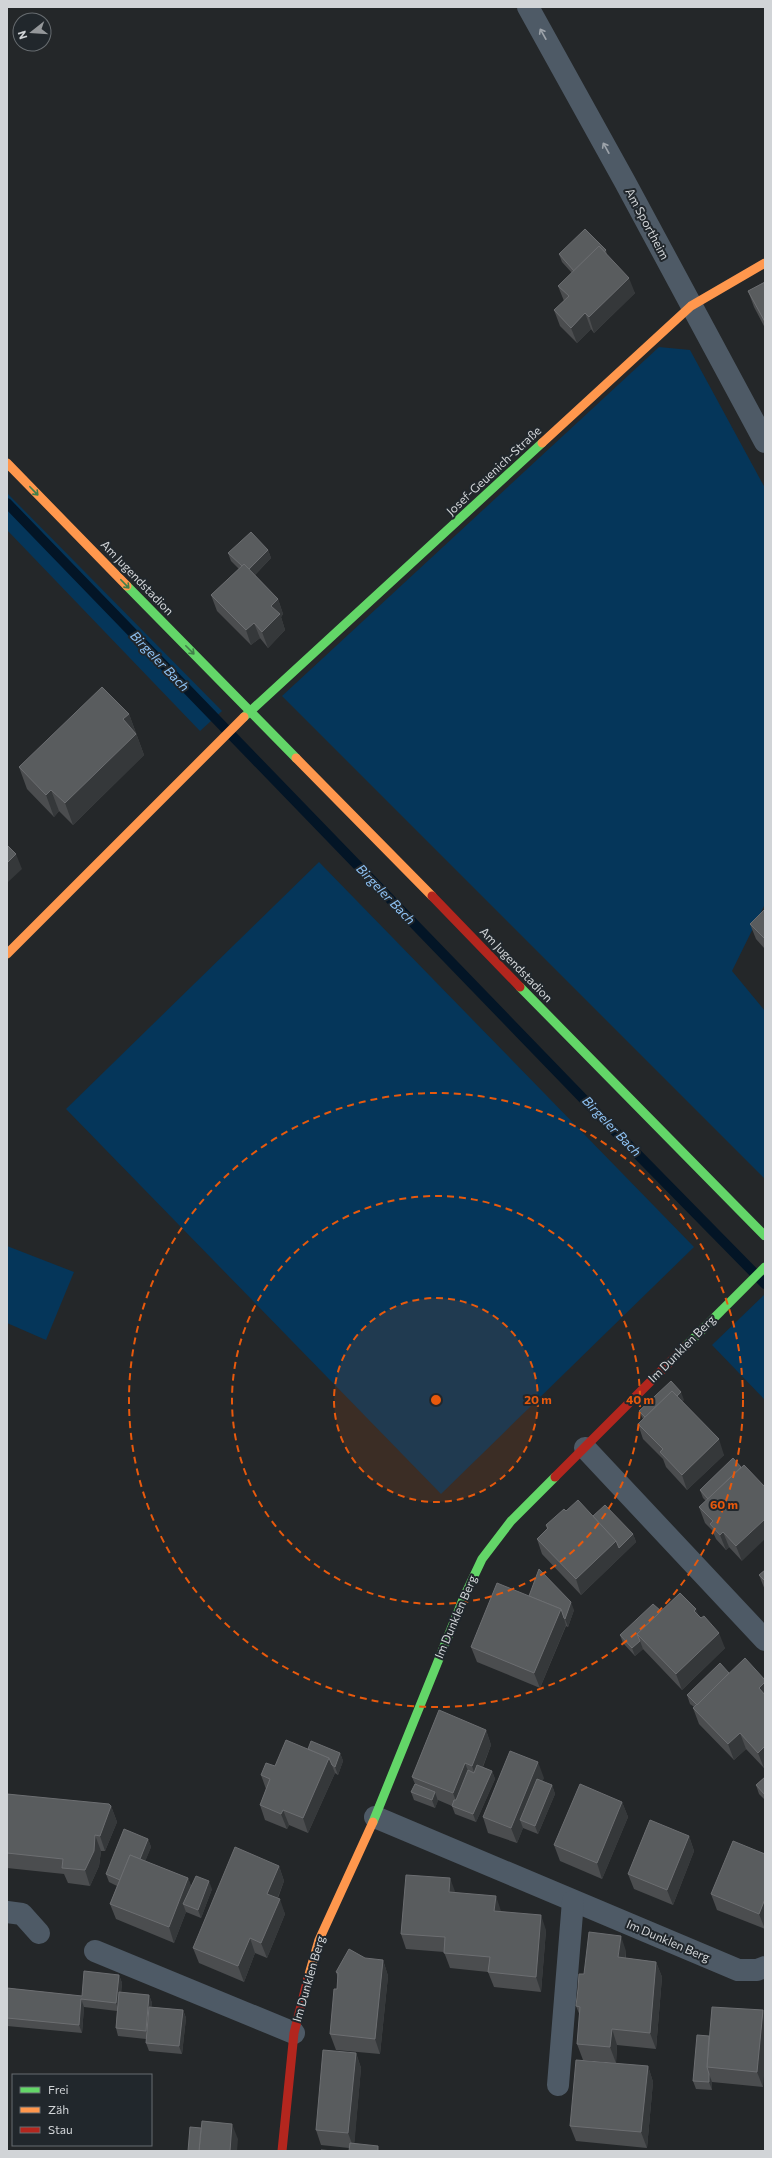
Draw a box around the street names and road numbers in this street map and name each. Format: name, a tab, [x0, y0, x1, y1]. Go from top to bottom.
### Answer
street label: Am Sportheim	[623, 185, 673, 262]
street label: Josef-Geuenich-Straße	[443, 423, 544, 518]
street label: Am Jugendstadion	[98, 537, 177, 618]
street label: Am Jugendstadion	[477, 924, 556, 1005]
street label: Im Dunklen Berg	[645, 1312, 718, 1385]
street label: Im Dunklen Berg	[431, 1572, 479, 1660]
street label: Im Dunklen Berg	[625, 1916, 713, 1964]
street label: Im Dunklen Berg	[289, 1934, 327, 2023]

